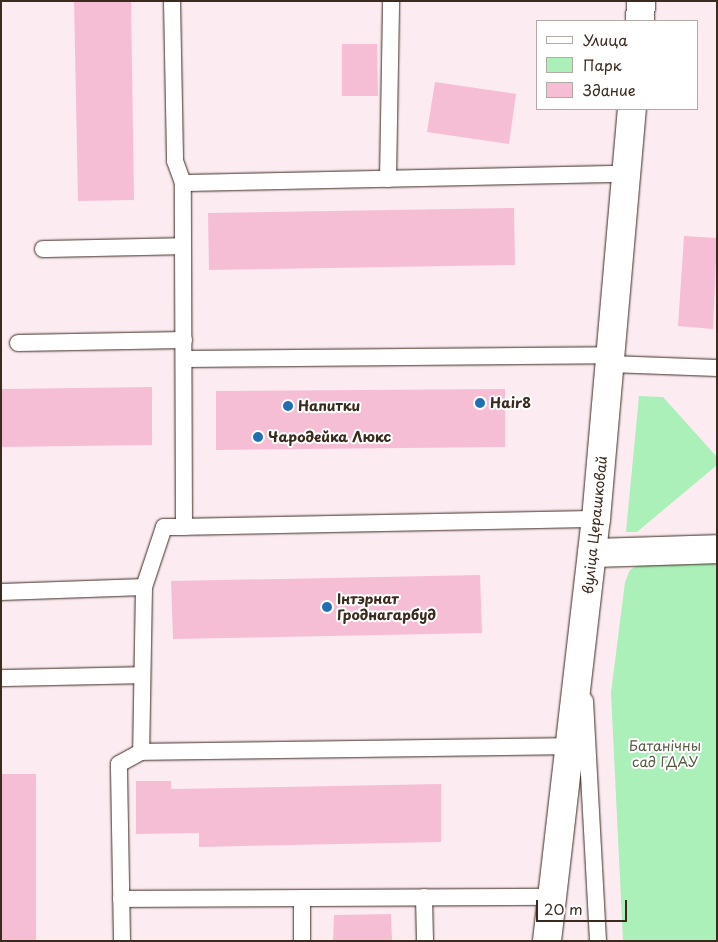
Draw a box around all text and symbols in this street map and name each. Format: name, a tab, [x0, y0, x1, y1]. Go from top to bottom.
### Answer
legend	[536, 20, 698, 110]
text: Улица	[583, 28, 628, 51]
text: Парк	[583, 53, 622, 76]
text: Здание	[583, 78, 636, 101]
place label: Hair8	[490, 395, 531, 411]
marker: Hair8	[474, 397, 486, 409]
place label: Напитки	[298, 398, 360, 414]
marker: Напитки	[282, 400, 294, 412]
place label: Чародейка Люкс	[268, 429, 392, 445]
marker: Чародейка Люкс	[252, 431, 264, 443]
street label: вуліца Церашковай	[579, 455, 611, 595]
place label: Інтэрнат Гроднагарбуд	[337, 591, 436, 624]
marker: Інтэрнат Гроднагарбуд	[321, 601, 333, 613]
park label: Батанічны сад ГДАУ	[629, 738, 701, 770]
scale bar	[538, 890, 629, 922]
text: 20 m	[544, 897, 583, 920]

